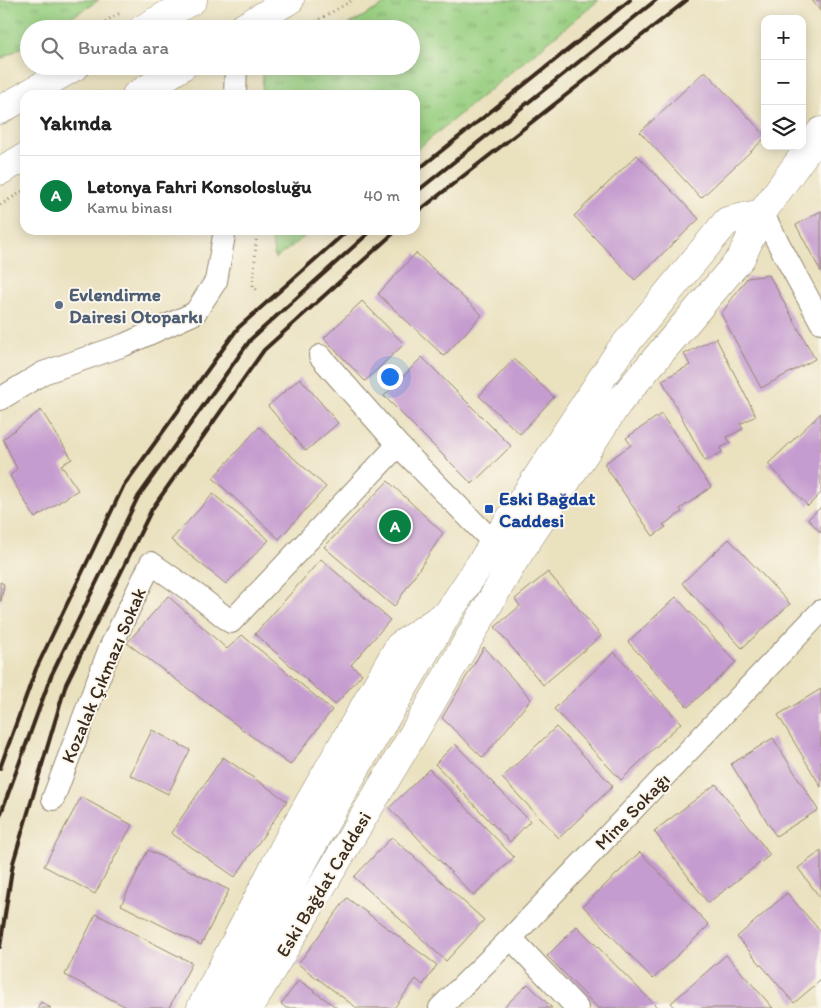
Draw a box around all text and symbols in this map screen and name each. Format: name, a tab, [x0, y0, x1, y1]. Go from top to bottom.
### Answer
map controls	[761, 15, 806, 150]
button: +	[761, 15, 806, 60]
search box	[20, 20, 420, 75]
icon: search	[38, 34, 66, 62]
text: Burada ara	[78, 36, 169, 59]
button: −	[761, 60, 806, 105]
button: layers	[761, 105, 806, 150]
text: Yakında	[40, 110, 112, 135]
text: Letonya Fahri Konsolosluğu	[87, 175, 312, 198]
text: A	[51, 186, 61, 205]
text: 40 m	[363, 186, 400, 205]
text: Kamu binası	[87, 198, 172, 217]
place label: Evlendirme Dairesi Otoparkı	[69, 283, 203, 328]
marker: Evlendirme Dairesi Otoparkı	[53, 299, 65, 311]
your location	[377, 364, 403, 390]
place label: Eski Bağdat Caddesi	[499, 487, 595, 532]
marker: Eski Bağdat Caddesi	[483, 503, 495, 515]
pin: A	[379, 507, 411, 545]
street label: Kozalak Çıkmazı Sokak	[56, 584, 151, 766]
street label: Mine Sokağı	[590, 768, 675, 855]
street label: Eski Bağdat Caddesi	[271, 807, 376, 961]

